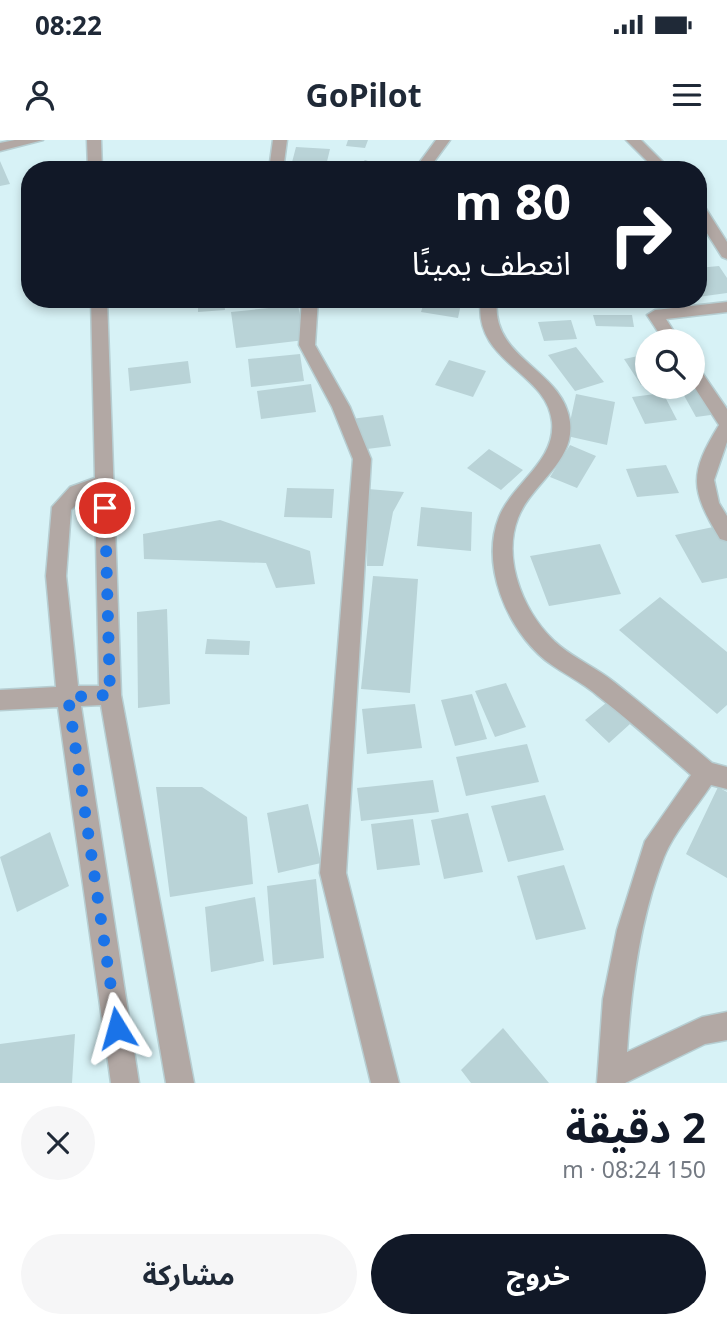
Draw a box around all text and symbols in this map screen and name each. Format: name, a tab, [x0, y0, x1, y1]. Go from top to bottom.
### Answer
text: 08:22	[35, 7, 102, 43]
text: GoPilot	[305, 73, 422, 116]
icon: person	[21, 76, 59, 114]
icon: menu	[668, 76, 706, 114]
text: 80 m	[454, 168, 571, 234]
icon: right	[595, 189, 686, 280]
text: انعطف يمينًا	[412, 241, 571, 284]
map controls	[635, 329, 705, 399]
button: search	[635, 329, 705, 399]
pin	[75, 478, 135, 538]
icon: arrive	[86, 489, 124, 527]
position arrow	[80, 991, 154, 1065]
text: 2 دقيقة	[565, 1098, 706, 1155]
button: close	[21, 1106, 95, 1180]
text: 150 m · 08:24	[562, 1153, 706, 1185]
button: مشاركة	[21, 1234, 357, 1314]
button: خروج	[371, 1234, 706, 1314]

